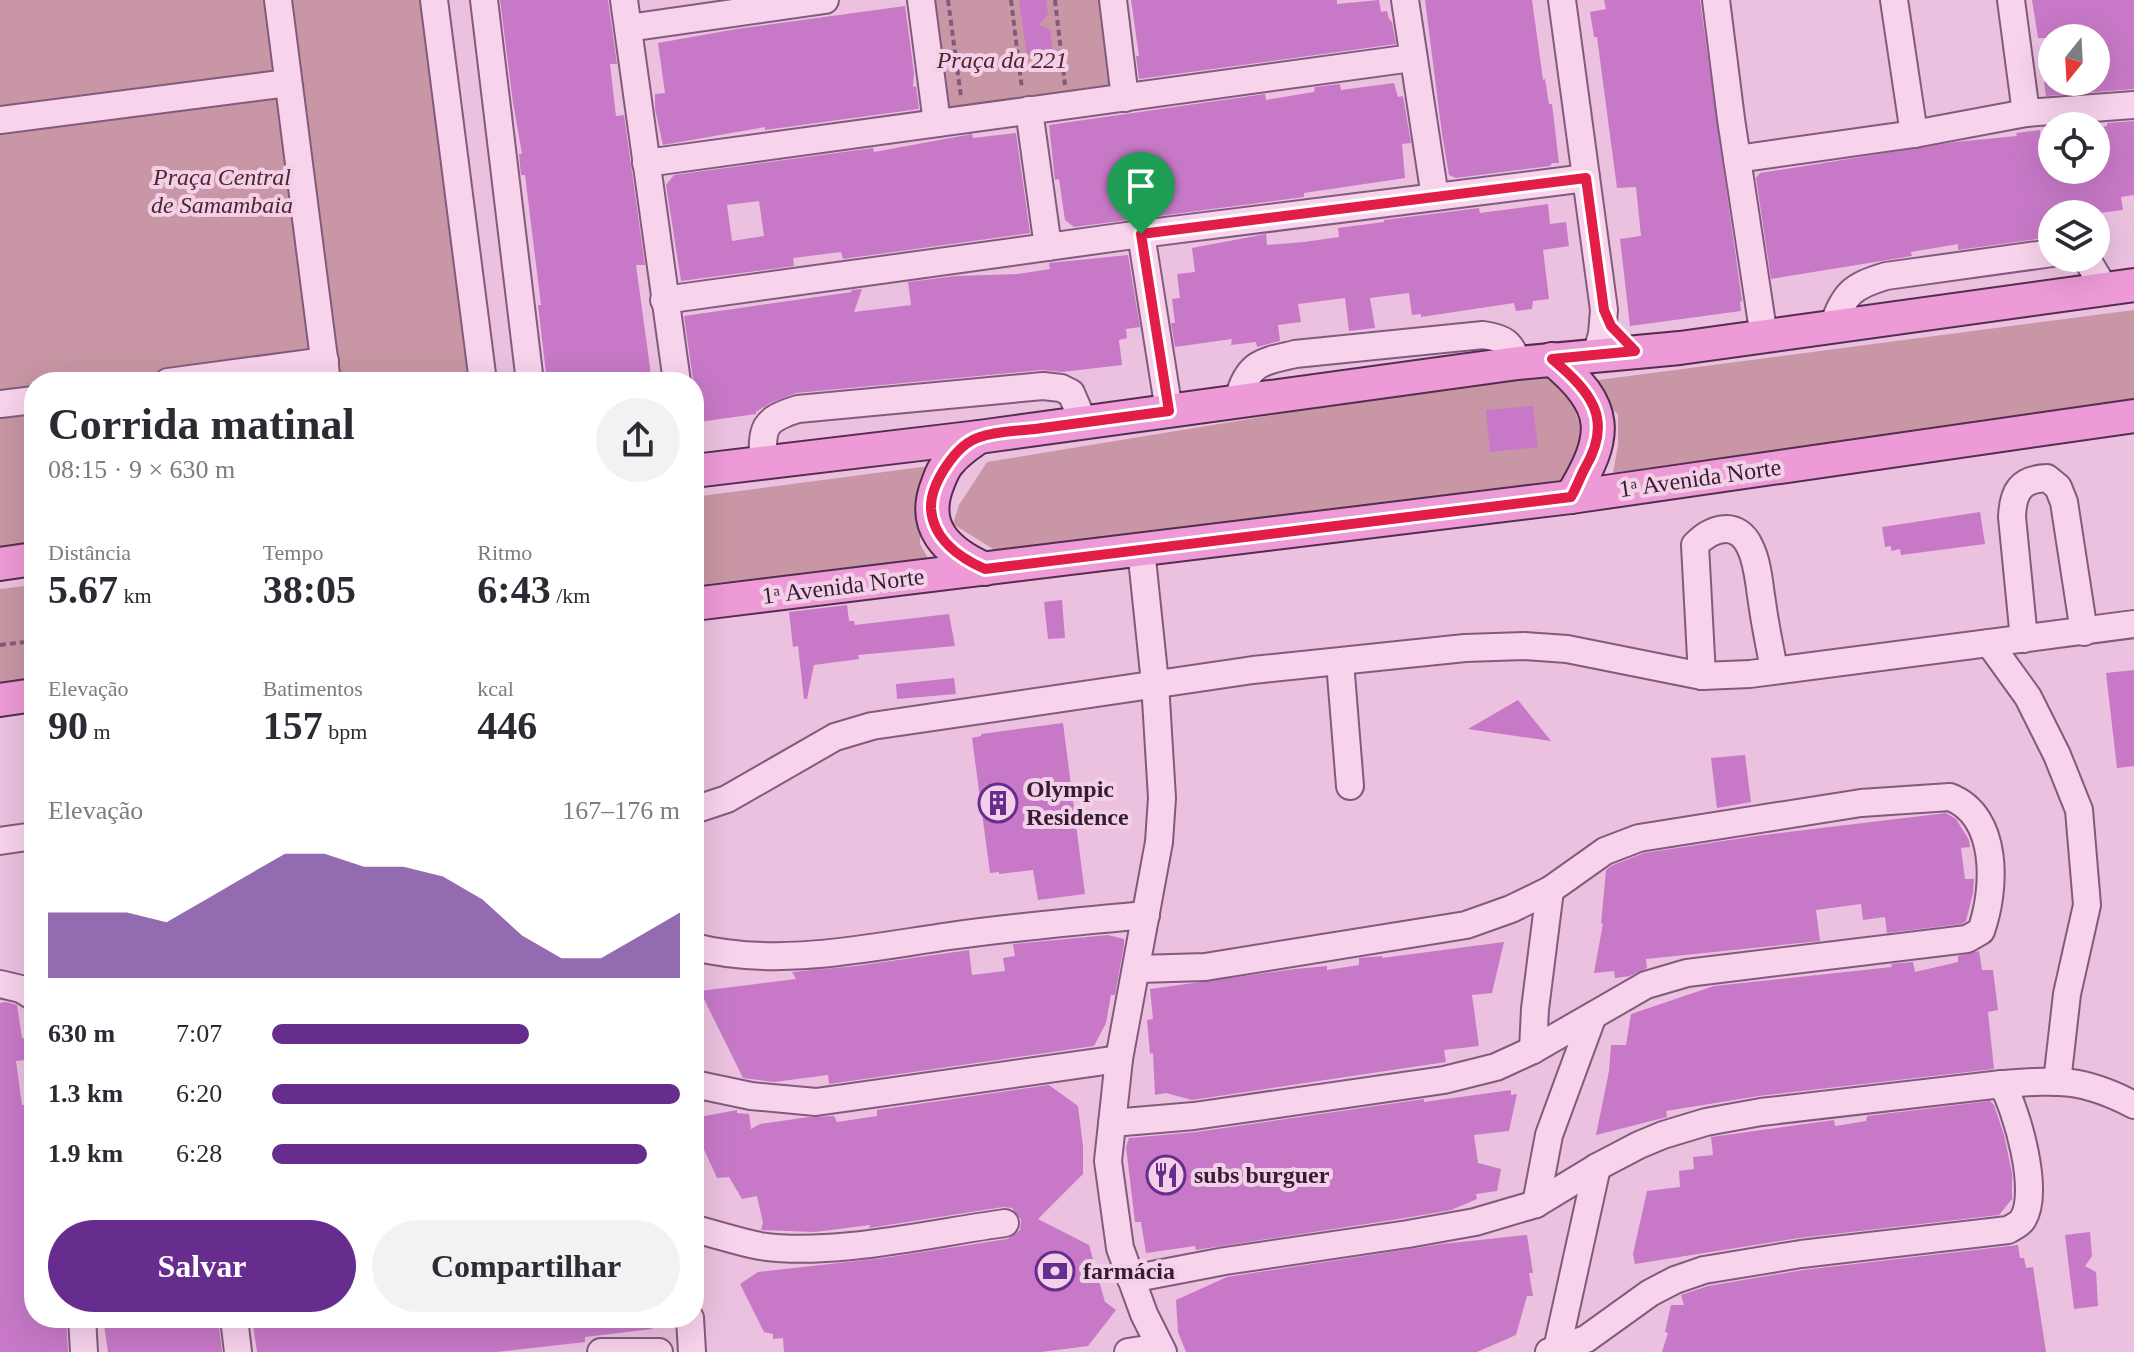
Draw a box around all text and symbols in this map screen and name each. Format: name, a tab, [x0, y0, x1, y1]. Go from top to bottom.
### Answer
north arrow	[2038, 24, 2110, 96]
map controls	[2038, 24, 2110, 272]
park label: Praça da 221	[936, 47, 1067, 73]
button: locate	[2038, 112, 2110, 184]
pin	[1107, 152, 1175, 234]
park label: Praça Central de Samambaia	[151, 164, 293, 218]
icon: arrive	[1119, 164, 1163, 208]
button: layers	[2038, 200, 2110, 272]
button: share	[596, 398, 680, 482]
text: Corrida matinal	[48, 400, 355, 449]
street label: 1ᵃ Avenida Norte	[1617, 454, 1783, 502]
text: 08:15 · 9 × 630 m	[48, 455, 235, 484]
text: Distância	[48, 540, 131, 565]
text: Tempo	[263, 540, 323, 565]
text: Ritmo	[477, 540, 532, 565]
street label: 1ᵃ Avenida Norte	[760, 563, 926, 609]
text: 5.67	[48, 567, 118, 612]
text: 38:05	[263, 567, 356, 612]
text: 6:43	[477, 567, 551, 612]
text: km	[118, 583, 152, 608]
text: /km	[551, 583, 590, 608]
text: Elevação	[48, 676, 129, 701]
text: Batimentos	[263, 676, 363, 701]
text: kcal	[477, 676, 514, 701]
text: 90	[48, 703, 88, 748]
text: 157	[263, 703, 323, 748]
text: 446	[477, 703, 537, 748]
text: m	[88, 719, 111, 744]
text: bpm	[323, 719, 367, 744]
place label: Olympic Residence	[1026, 776, 1129, 830]
building icon: Olympic Residence	[977, 782, 1019, 824]
text: Elevação	[48, 796, 143, 825]
text: 167–176 m	[562, 796, 680, 825]
text: 630 m	[48, 1019, 115, 1048]
text: 7:07	[176, 1019, 222, 1048]
text: 1.3 km	[48, 1079, 123, 1108]
text: 6:20	[176, 1079, 222, 1108]
text: 1.9 km	[48, 1139, 123, 1168]
text: 6:28	[176, 1139, 222, 1168]
restaurant icon: subs burguer	[1145, 1154, 1187, 1196]
place label: subs burguer	[1194, 1162, 1330, 1188]
button: Salvar	[48, 1220, 356, 1312]
button: Compartilhar	[372, 1220, 680, 1312]
bank icon: farmácia	[1034, 1250, 1076, 1292]
place label: farmácia	[1083, 1258, 1175, 1284]

